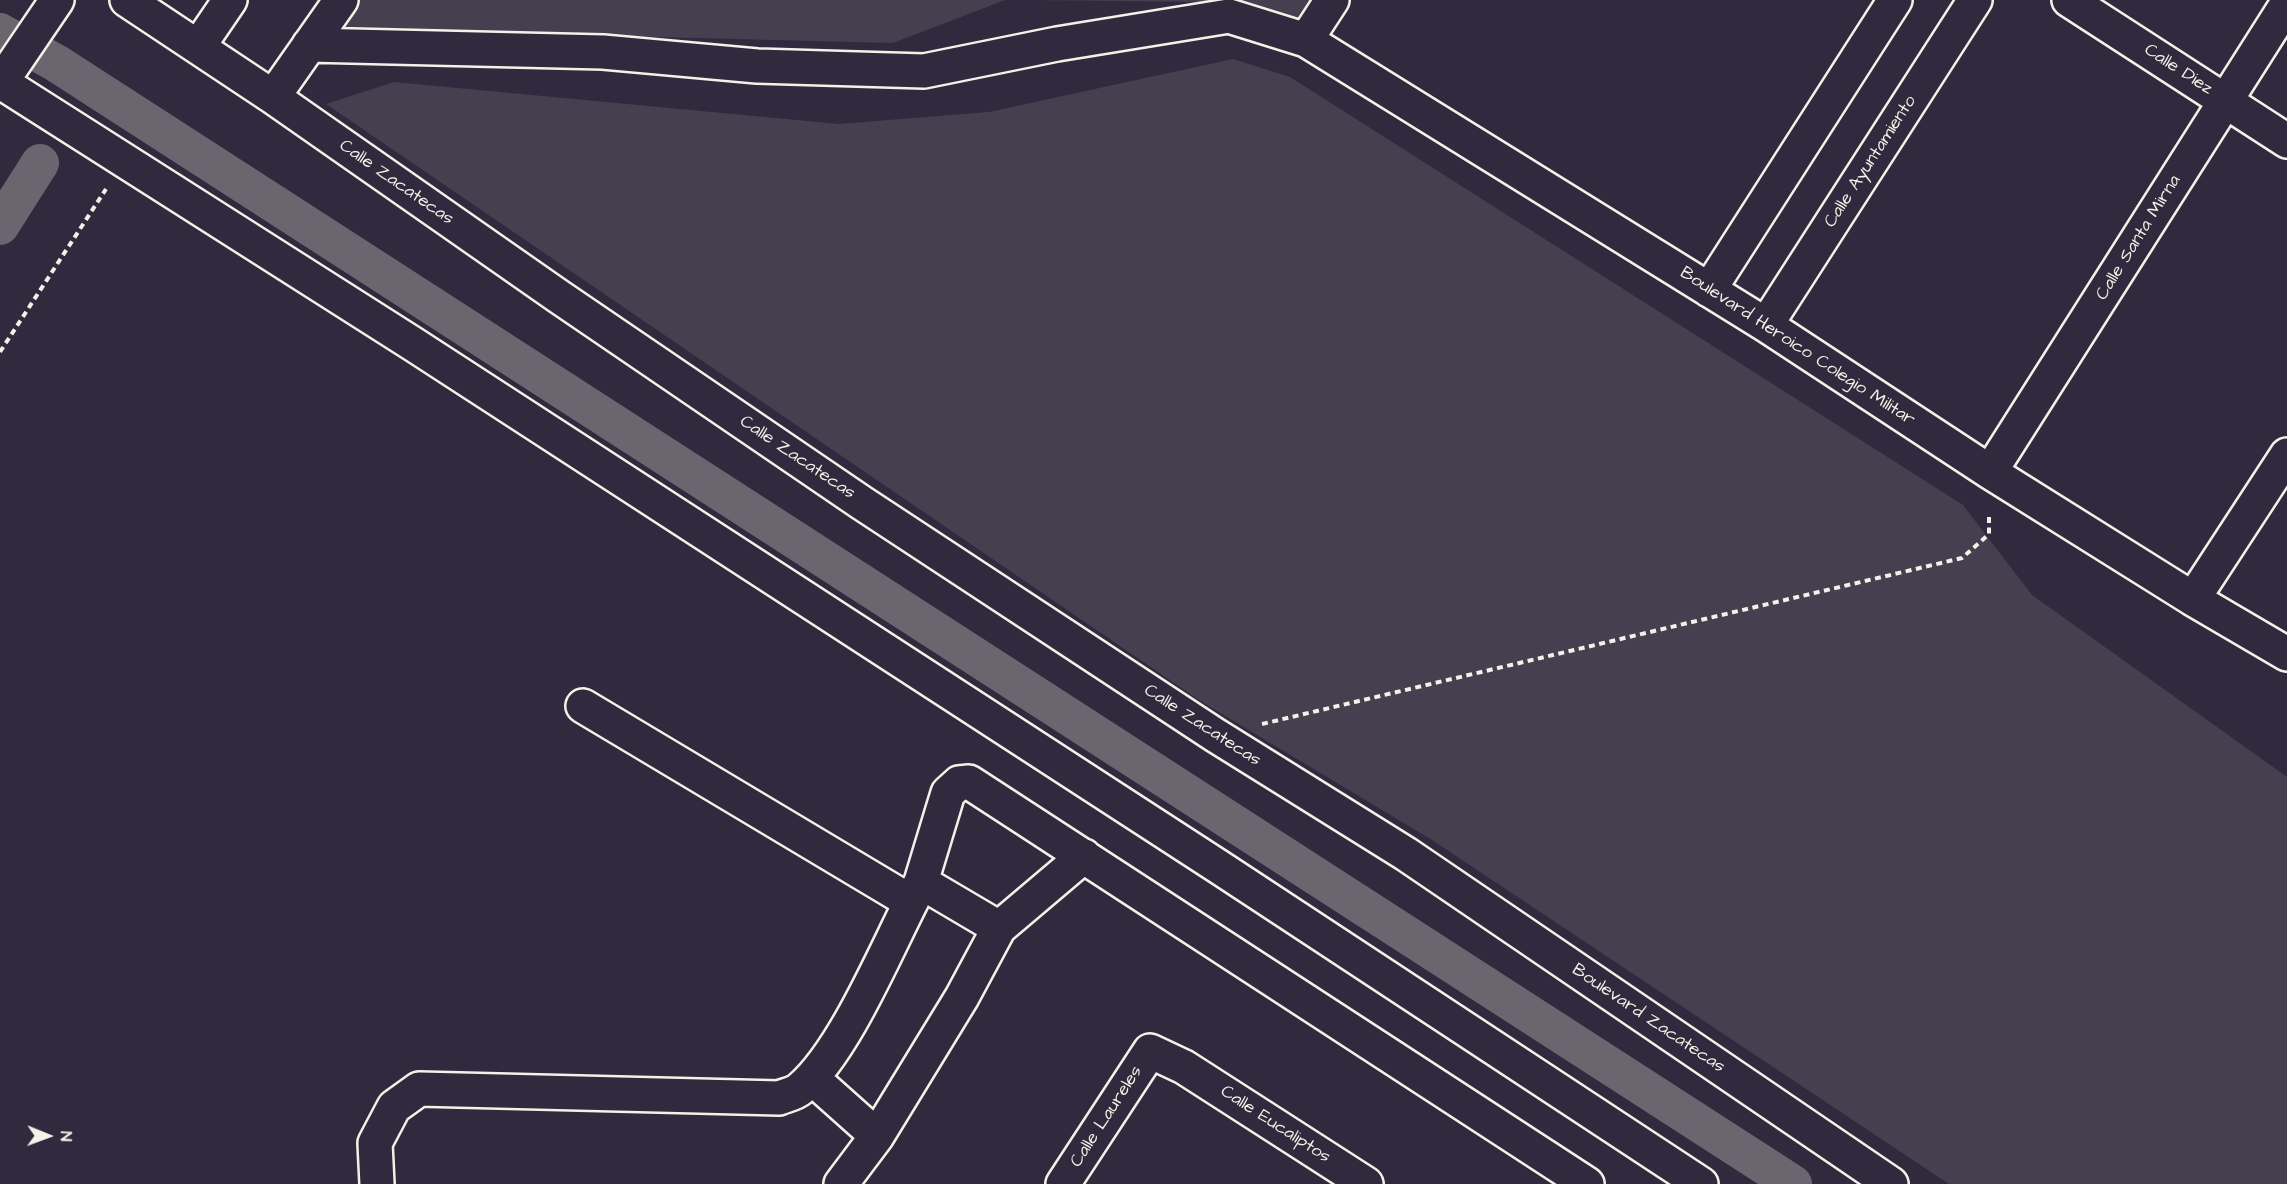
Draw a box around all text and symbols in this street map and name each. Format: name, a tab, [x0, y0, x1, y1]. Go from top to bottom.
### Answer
street label: Calle Diez	[2140, 40, 2216, 100]
street label: Calle Ayuntamiento	[1820, 92, 1922, 232]
street label: Calle Zacatecas	[335, 135, 457, 231]
street label: Calle Santa Mirna	[2092, 171, 2186, 305]
street label: Boulevard Heroico Colegio Militar	[1675, 263, 1919, 431]
street label: Calle Zacatecas	[735, 411, 859, 505]
street label: Calle Zacatecas	[1140, 680, 1264, 772]
street label: Boulevard Zacatecas	[1567, 960, 1729, 1078]
street label: Calle Laureles	[1066, 1062, 1148, 1172]
street label: Calle Eucaliptos	[1216, 1081, 1334, 1169]
north arrow	[18, 1106, 78, 1166]
text: N	[55, 1131, 77, 1142]

